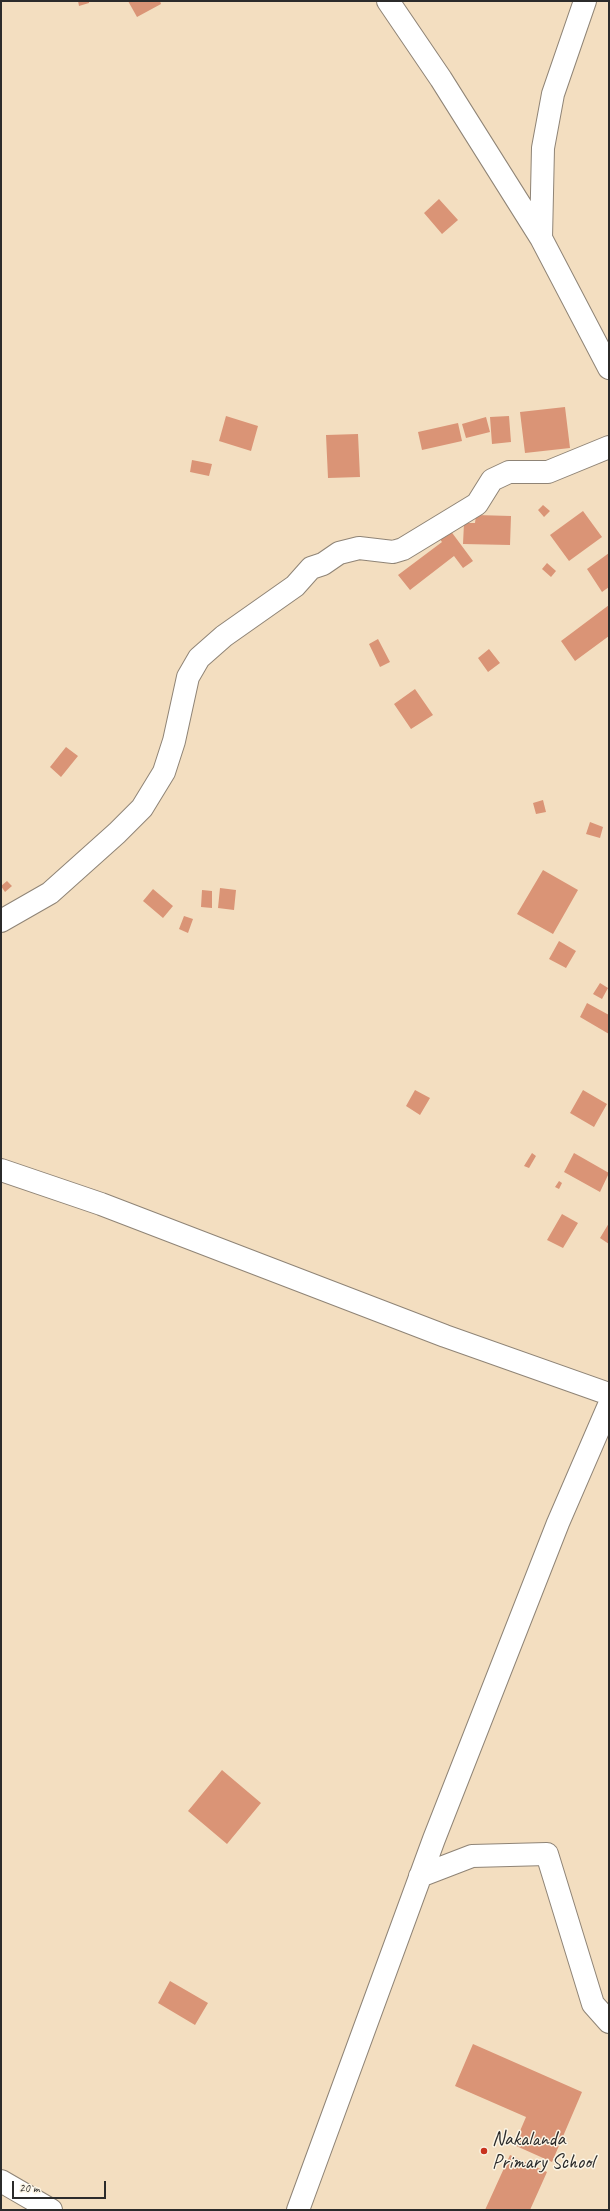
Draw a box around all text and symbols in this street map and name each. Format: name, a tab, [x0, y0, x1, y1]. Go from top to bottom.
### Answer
place label: Nakalanda Primary School	[492, 2128, 594, 2175]
marker: Nakalanda Primary School	[479, 2146, 489, 2156]
scale bar	[14, 2173, 108, 2199]
text: 20 m	[19, 2180, 39, 2196]

